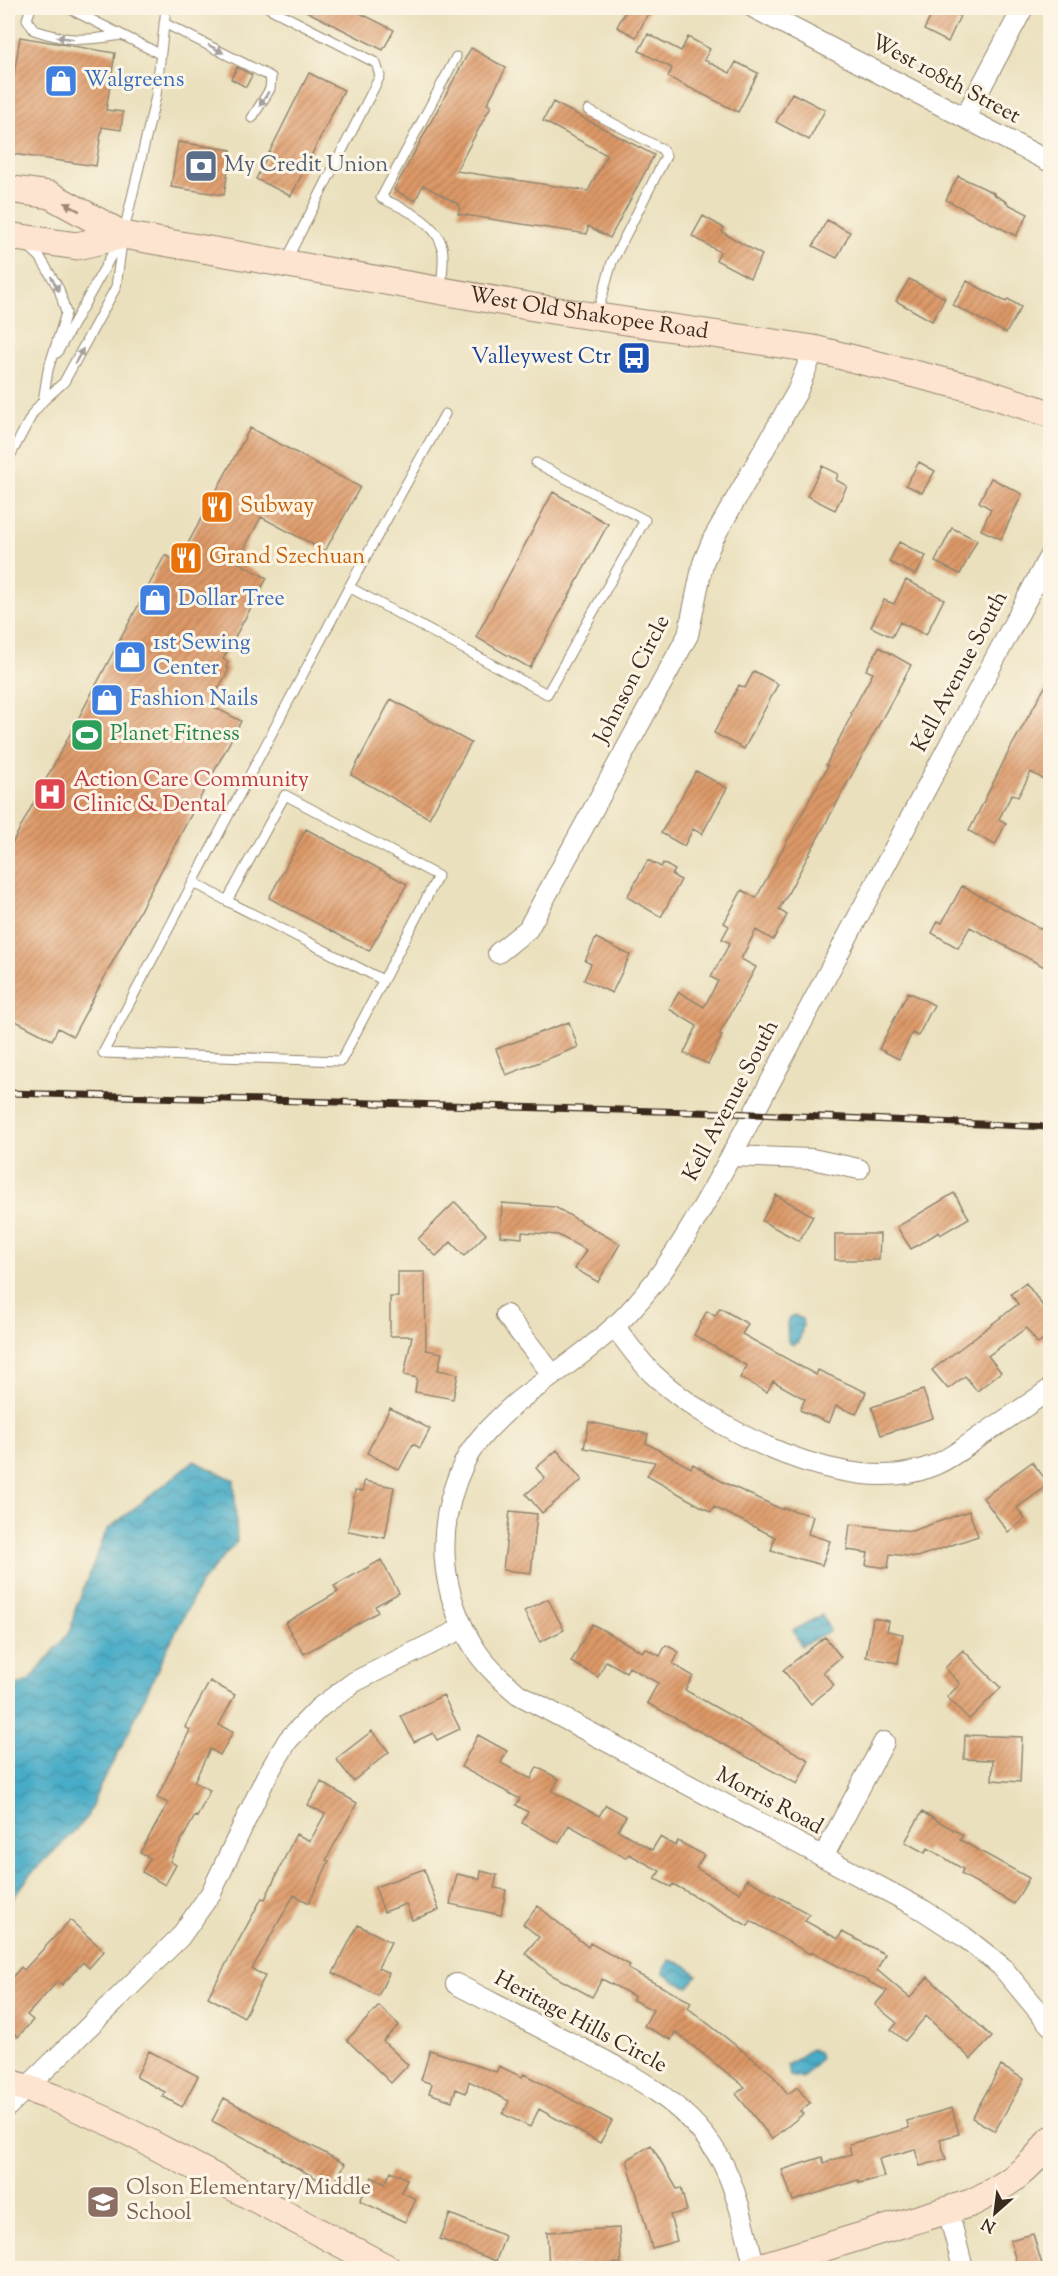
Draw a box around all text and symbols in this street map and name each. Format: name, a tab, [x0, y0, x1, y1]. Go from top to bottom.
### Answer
street label: West 108th Street	[865, 27, 1026, 133]
one-way arrow	[55, 34, 74, 43]
one-way arrow	[208, 44, 225, 54]
shop icon: Walgreens	[43, 63, 79, 99]
place label: Walgreens	[84, 65, 184, 97]
one-way arrow	[258, 91, 269, 107]
bank icon: My Credit Union	[183, 148, 219, 184]
place label: My Credit Union	[224, 150, 388, 182]
one-way arrow	[63, 202, 80, 212]
one-way arrow	[50, 275, 60, 292]
street label: West Old Shakopee Road	[466, 280, 710, 349]
bus stop icon: Valleywest Ctr	[616, 340, 652, 376]
place label: Valleywest Ctr	[471, 342, 611, 374]
one-way arrow	[73, 347, 83, 364]
restaurant icon: Subway	[199, 489, 235, 525]
place label: Subway	[240, 491, 314, 523]
restaurant icon: Grand Szechuan	[168, 540, 204, 576]
place label: Grand Szechuan	[209, 542, 365, 574]
shop icon: Dollar Tree	[137, 582, 173, 618]
place label: Dollar Tree	[178, 584, 285, 616]
street label: Kell Avenue South	[905, 586, 1017, 758]
street label: Johnson Circle	[586, 610, 679, 751]
place label: 1st Sewing Center	[153, 628, 251, 685]
shop icon: 1st Sewing Center	[112, 639, 148, 675]
shop icon: Fashion Nails	[89, 682, 125, 718]
place label: Fashion Nails	[130, 684, 258, 716]
sports icon: Planet Fitness	[69, 717, 105, 753]
place label: Planet Fitness	[110, 719, 240, 751]
place label: Action Care Community Clinic & Dental	[73, 765, 309, 822]
hospital icon: Action Care Community Clinic & Dental	[32, 776, 68, 812]
street label: Kell Avenue South	[676, 1015, 788, 1187]
street label: Morris Road	[710, 1760, 828, 1844]
street label: Heritage Hills Circle	[488, 1964, 672, 2082]
place label: Olson Elementary/Middle School	[126, 2173, 371, 2230]
north arrow	[965, 2183, 1025, 2243]
school or university icon: Olson Elementary/Middle School	[85, 2184, 121, 2220]
text: N	[978, 2211, 1000, 2237]

